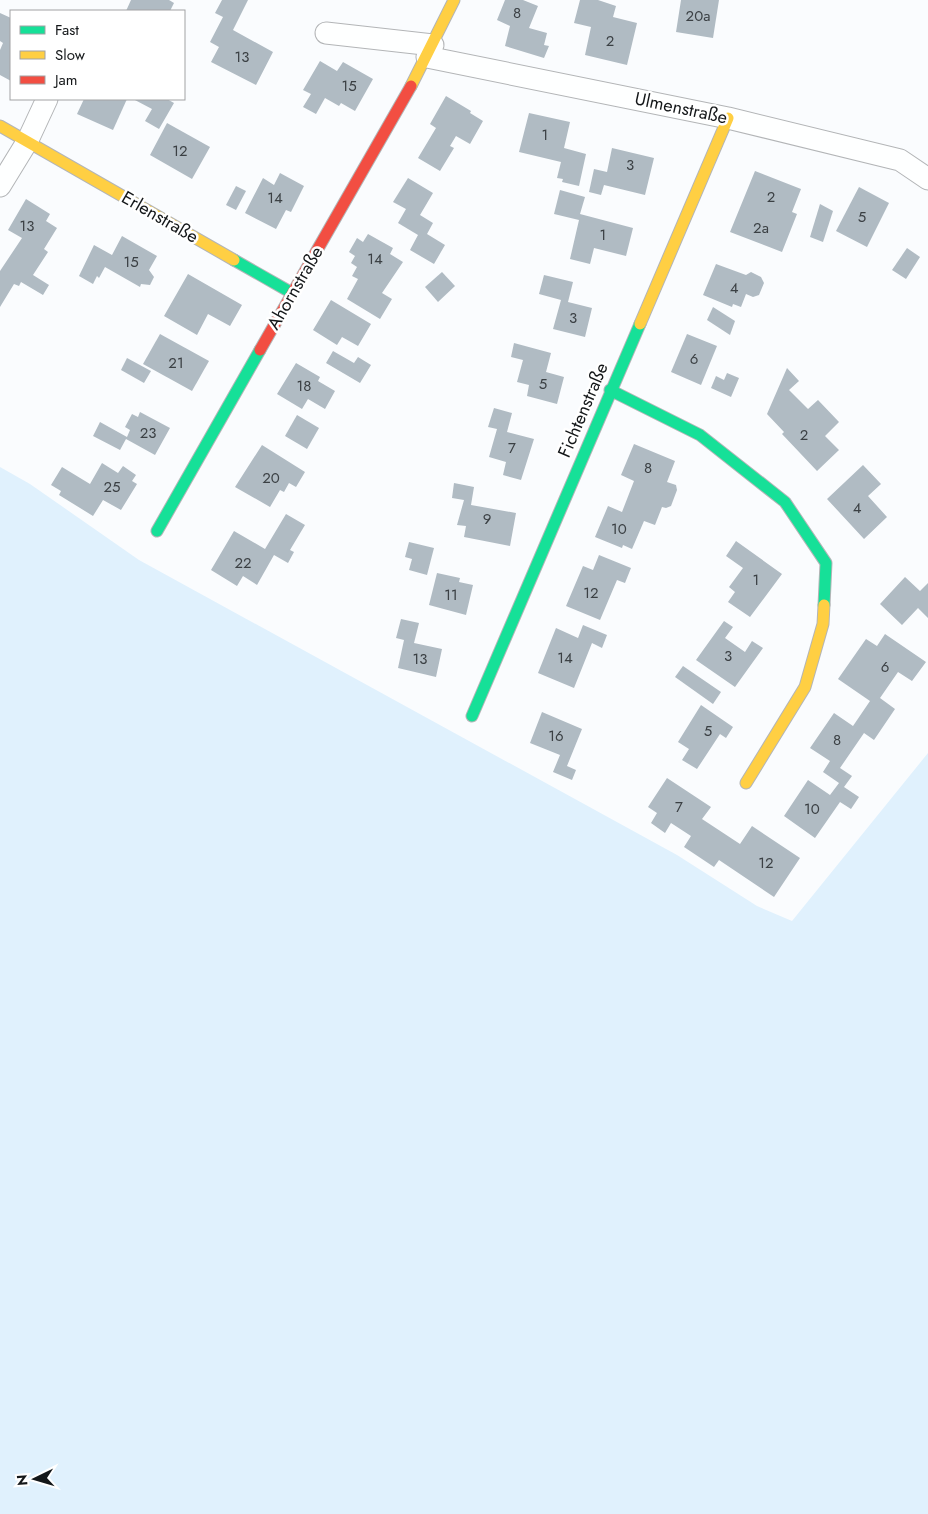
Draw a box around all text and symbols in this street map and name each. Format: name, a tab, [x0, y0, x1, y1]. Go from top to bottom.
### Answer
house number: 8	[513, 2, 521, 24]
house number: 20a	[686, 5, 710, 27]
legend	[10, 10, 185, 100]
text: Fast	[55, 19, 79, 41]
house number: 2	[606, 30, 614, 52]
text: Slow	[55, 44, 86, 66]
house number: 13	[235, 46, 249, 68]
text: Jam	[53, 69, 78, 91]
house number: 15	[341, 75, 357, 97]
street label: Ulmenstraße	[632, 86, 730, 130]
house number: 1	[542, 124, 548, 146]
house number: 12	[172, 140, 188, 162]
house number: 3	[626, 154, 634, 176]
street label: Erlenstraße	[117, 185, 203, 249]
house number: 2	[767, 186, 775, 208]
house number: 14	[267, 187, 283, 209]
house number: 5	[858, 206, 866, 228]
house number: 13	[20, 215, 34, 237]
house number: 2a	[753, 217, 769, 239]
house number: 1	[600, 224, 606, 246]
street label: Ahornstraße	[261, 241, 329, 335]
house number: 14	[367, 248, 383, 270]
house number: 15	[123, 251, 139, 273]
house number: 4	[730, 277, 739, 299]
house number: 3	[569, 307, 577, 329]
house number: 6	[690, 348, 698, 370]
house number: 21	[168, 352, 184, 374]
street label: Fichtenstraße	[551, 359, 615, 461]
house number: 5	[539, 373, 547, 395]
house number: 18	[297, 375, 311, 397]
house number: 23	[140, 422, 156, 444]
house number: 2	[800, 424, 808, 446]
house number: 7	[508, 437, 516, 459]
house number: 8	[644, 457, 652, 479]
house number: 20	[262, 467, 280, 489]
house number: 25	[104, 476, 121, 498]
house number: 4	[853, 497, 862, 519]
house number: 9	[483, 508, 491, 530]
house number: 10	[611, 518, 627, 540]
house number: 22	[234, 552, 252, 574]
house number: 1	[753, 569, 759, 591]
house number: 12	[583, 582, 599, 604]
house number: 11	[444, 584, 458, 606]
house number: 3	[724, 645, 732, 667]
house number: 14	[557, 647, 573, 669]
house number: 13	[413, 648, 427, 670]
house number: 6	[881, 656, 889, 678]
house number: 5	[704, 720, 712, 742]
house number: 16	[548, 725, 564, 747]
house number: 8	[833, 729, 841, 751]
house number: 7	[675, 796, 683, 818]
house number: 10	[804, 798, 820, 820]
house number: 12	[758, 852, 774, 874]
north arrow	[10, 1454, 60, 1504]
text: N	[12, 1474, 32, 1487]

